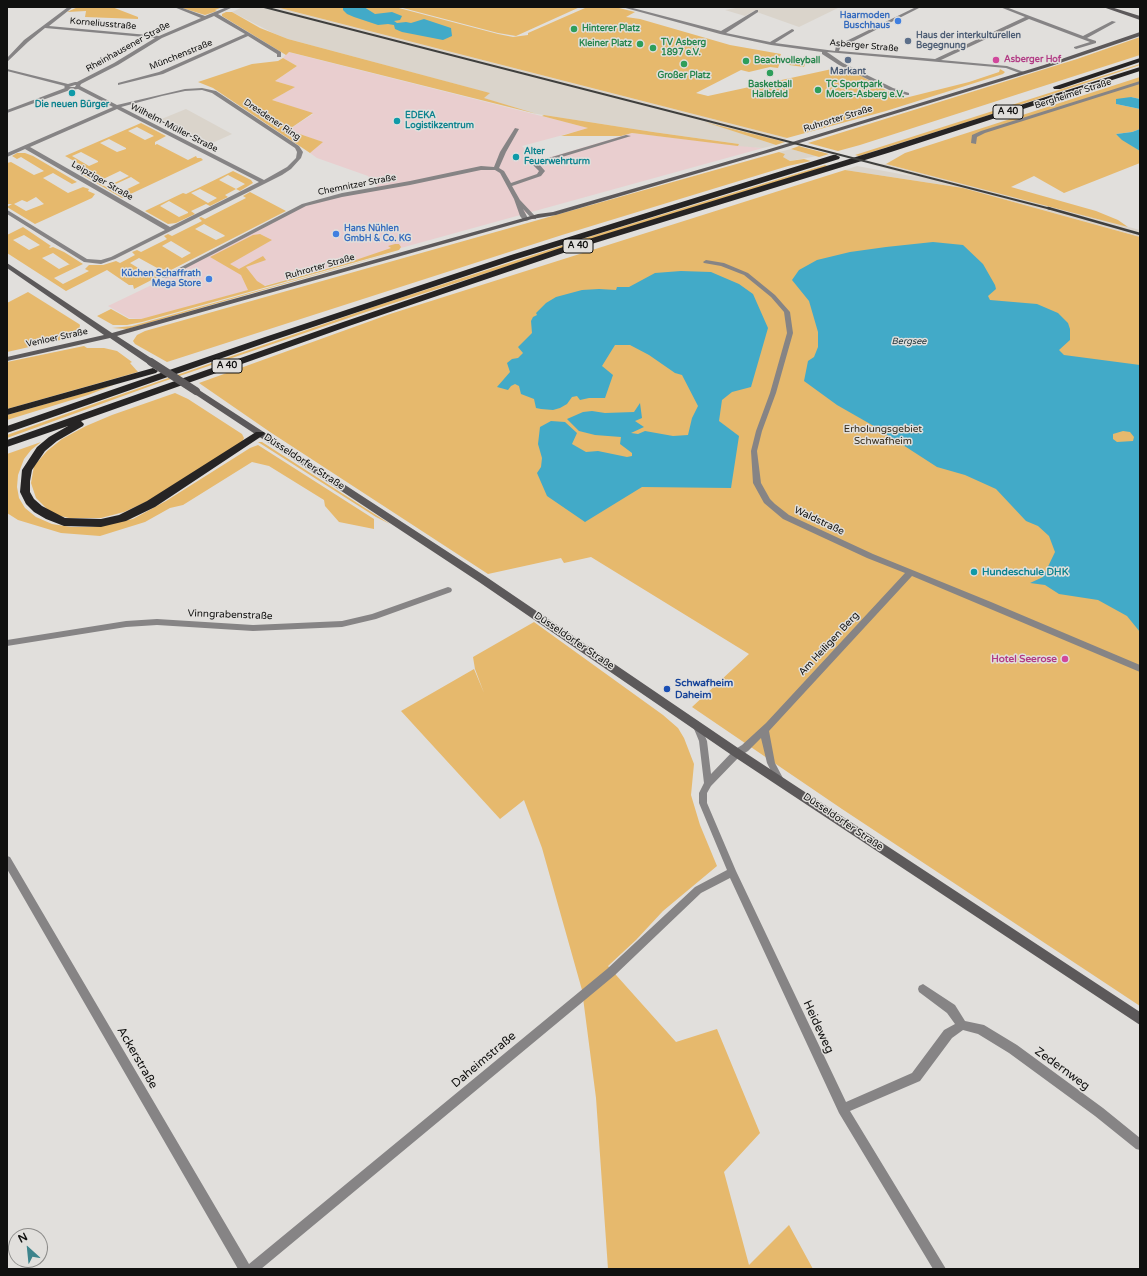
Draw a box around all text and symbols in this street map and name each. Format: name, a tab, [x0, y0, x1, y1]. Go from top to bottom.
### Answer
place label: Haarmoden Buschhaus	[840, 11, 890, 32]
street label: Korneliusstraße	[69, 16, 137, 32]
marker: Haarmoden Buschhaus	[893, 16, 903, 26]
street label: Rheinhausener Straße	[84, 19, 172, 75]
marker: Hinterer Platz	[569, 24, 579, 34]
place label: Hinterer Platz	[582, 24, 640, 34]
place label: Haus der interkulturellen Begegnung	[916, 31, 1021, 52]
marker: Haus der interkulturellen Begegnung	[903, 36, 913, 46]
street label: Münchenstraße	[148, 37, 214, 73]
place label: TV Asberg 1897 e.V.	[661, 38, 706, 59]
street label: Asberger Straße	[829, 38, 899, 54]
place label: Kleiner Platz	[579, 39, 632, 49]
marker: Kleiner Platz	[635, 39, 645, 49]
marker: TV Asberg 1897 e.V.	[648, 43, 658, 53]
marker: Markant	[843, 55, 853, 65]
marker: Asberger Hof	[991, 55, 1001, 65]
place label: Asberger Hof	[1004, 55, 1061, 65]
marker: Beachvolleyball	[741, 56, 751, 66]
place label: Beachvolleyball	[754, 56, 820, 66]
marker: Großer Platz	[679, 59, 689, 69]
place label: Markant	[830, 67, 866, 77]
marker: Basketball Halbfeld	[765, 68, 775, 78]
place label: Großer Platz	[657, 71, 711, 81]
street label: Bergheimer Straße	[1033, 76, 1113, 112]
place label: Basketball Halbfeld	[748, 80, 792, 101]
place label: TC Sportpark Moers-Asberg e.V.	[826, 80, 904, 101]
marker: TC Sportpark Moers-Asberg e.V.	[813, 85, 823, 95]
marker: Die neuen Bürger	[67, 88, 77, 98]
street label: Dresdener Ring	[241, 97, 303, 143]
place label: Die neuen Bürger	[35, 100, 109, 110]
street label: Wilhelm-Müller-Straße	[128, 101, 220, 155]
street label: Ruhrorter Straße	[802, 103, 874, 135]
road number: A 40	[993, 105, 1023, 119]
place label: EDEKA Logistikzentrum	[405, 111, 474, 132]
marker: EDEKA Logistikzentrum	[392, 116, 402, 126]
place label: Alter Feuerwehrturm	[524, 147, 590, 168]
marker: Alter Feuerwehrturm	[511, 152, 521, 162]
street label: Leipziger Straße	[69, 159, 135, 203]
street label: Chemnitzer Straße	[317, 172, 397, 198]
place label: Hans Nühlen GmbH & Co. KG	[344, 224, 411, 245]
marker: Hans Nühlen GmbH & Co. KG	[331, 229, 341, 239]
road number: A 40	[563, 239, 593, 253]
street label: Ruhrorter Straße	[284, 252, 356, 282]
place label: Küchen Schaffrath Mega Store	[121, 269, 201, 290]
marker: Küchen Schaffrath Mega Store	[204, 274, 214, 284]
street label: Venloer Straße	[25, 326, 89, 350]
water label: Bergsee	[892, 337, 926, 347]
road number: A 40	[212, 359, 242, 373]
park label: Erholungsgebiet Schwafheim	[844, 423, 922, 446]
street label: Düsseldorfer Straße	[261, 431, 347, 493]
street label: Waldstraße	[792, 504, 846, 538]
place label: Hundeschule DHK	[982, 566, 1068, 578]
marker: Hundeschule DHK	[969, 567, 979, 577]
street label: Vinngrabenstraße	[187, 608, 273, 622]
street label: Düsseldorfer Straße	[532, 610, 616, 672]
street label: Am Heiligen Berg	[796, 610, 862, 678]
place label: Hotel Seerose	[991, 653, 1057, 665]
marker: Hotel Seerose	[1060, 654, 1070, 664]
place label: Schwafheim Daheim	[675, 677, 733, 700]
marker: Schwafheim Daheim	[662, 684, 672, 694]
street label: Düsseldorfer Straße	[801, 791, 885, 853]
street label: Heideweg	[799, 998, 837, 1056]
street label: Ackerstraße	[114, 1025, 160, 1091]
street label: Daheimstraße	[449, 1029, 519, 1091]
street label: Zedernweg	[1032, 1044, 1092, 1094]
north arrow	[8, 1228, 48, 1268]
text: N	[16, 1230, 30, 1246]

